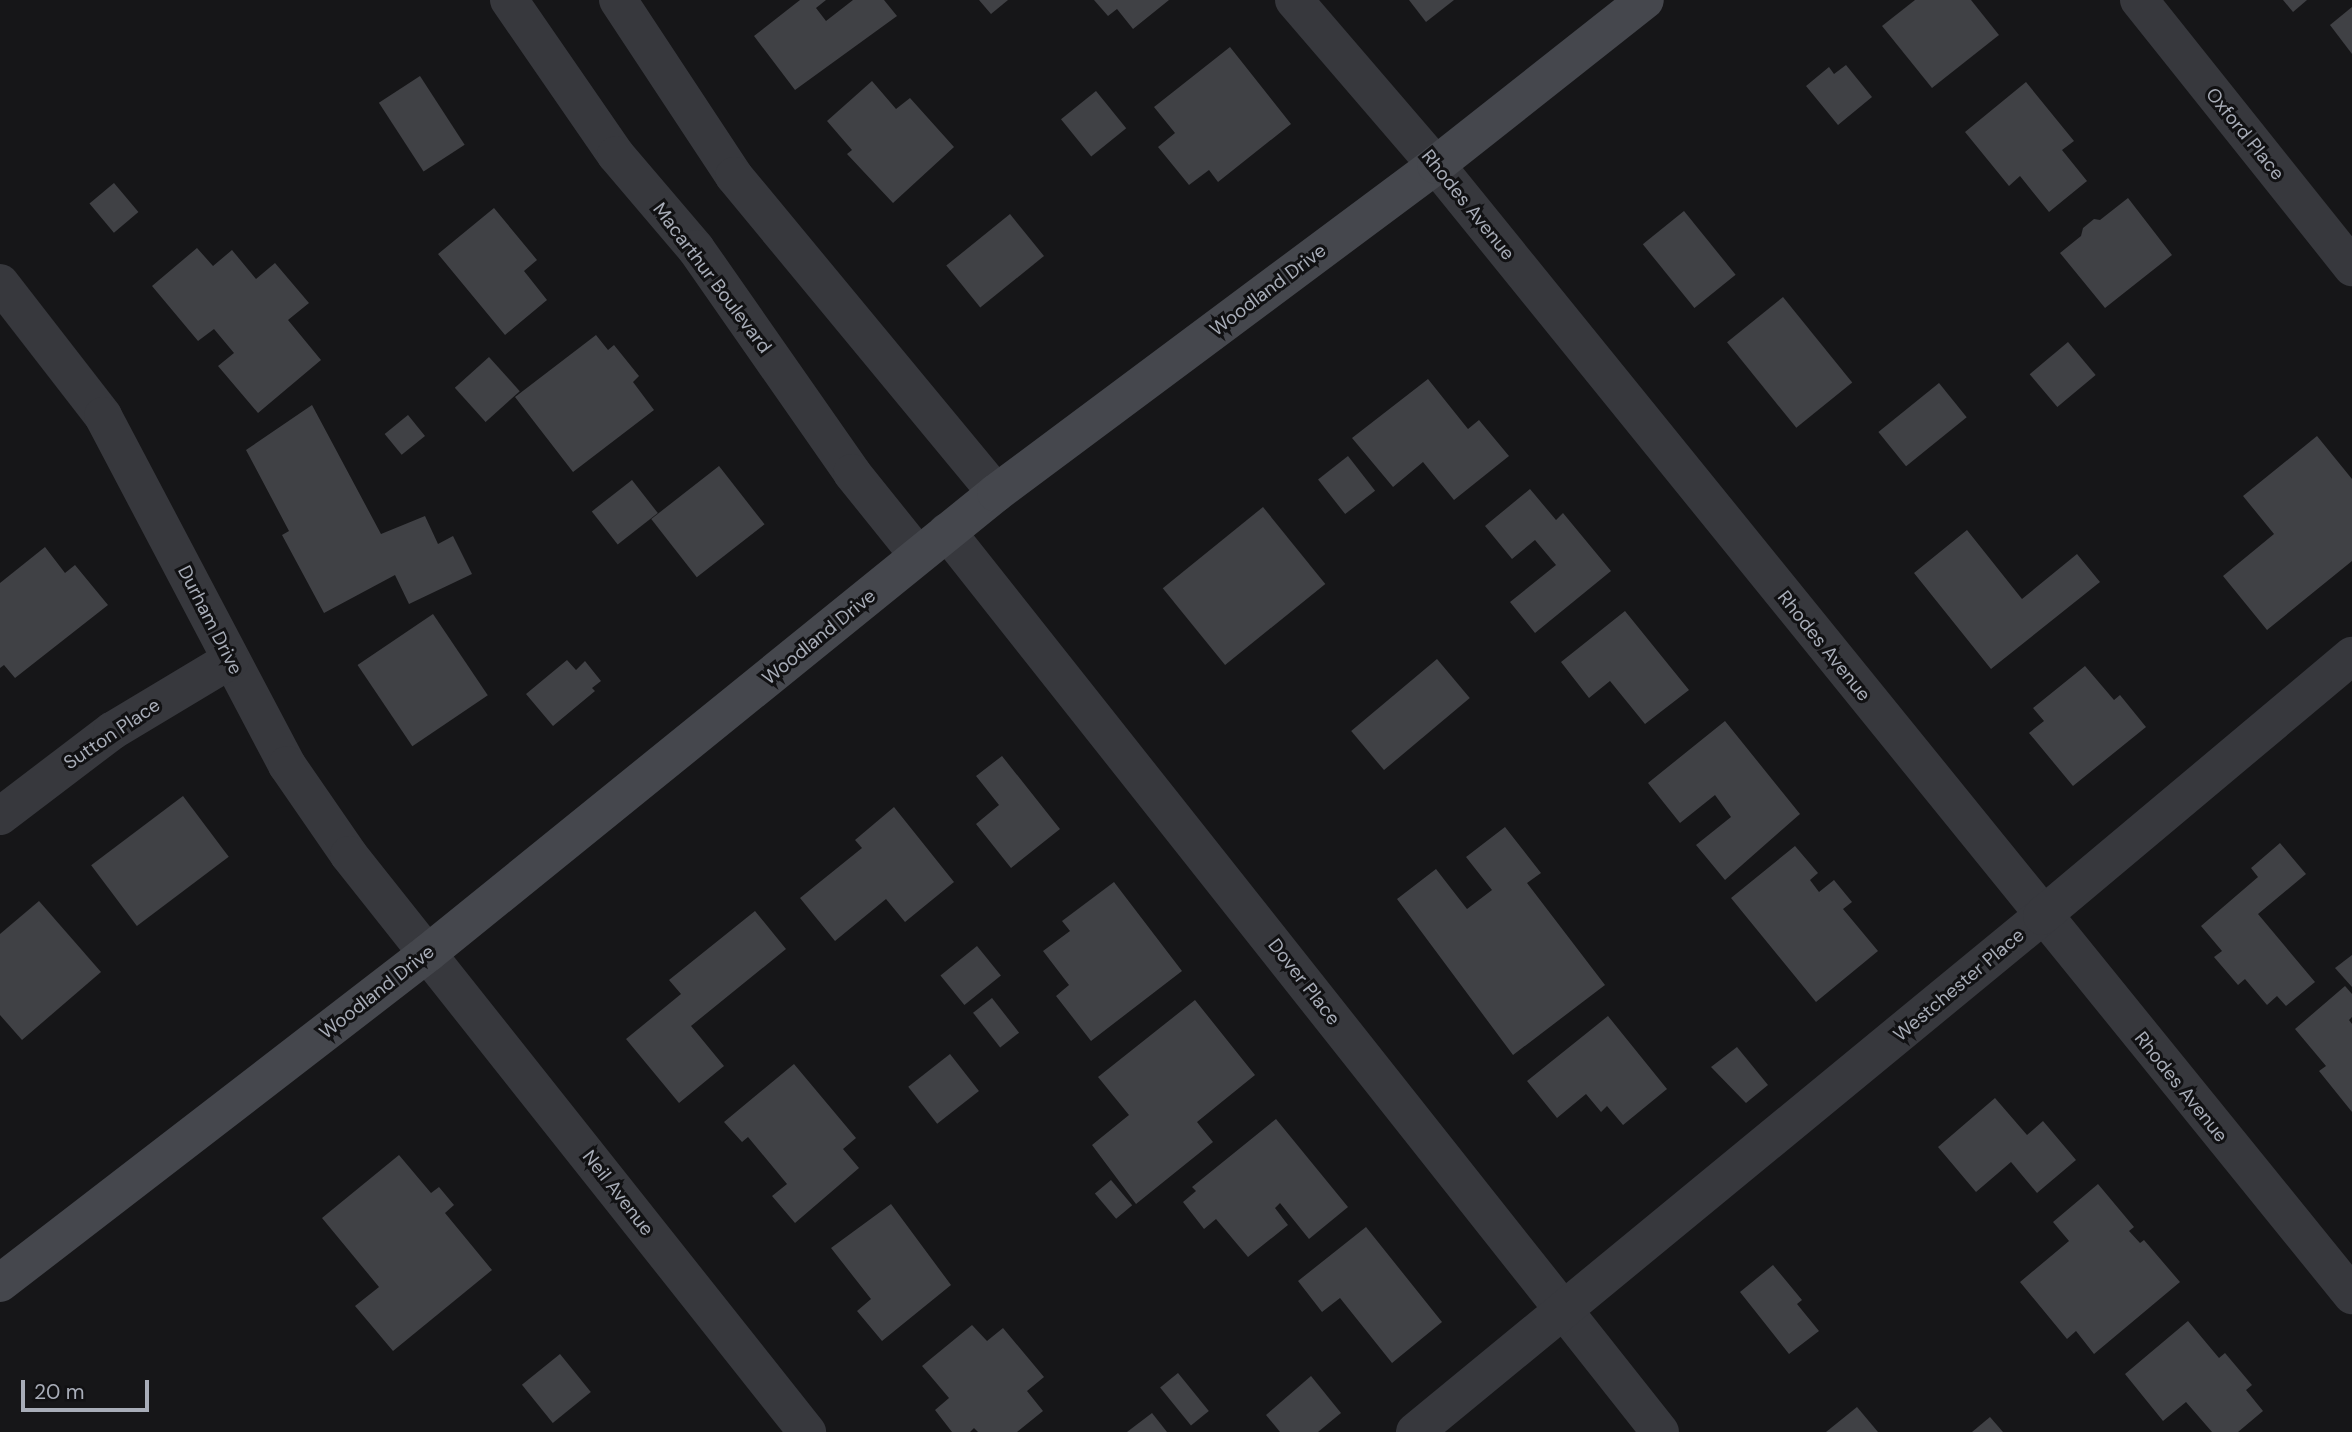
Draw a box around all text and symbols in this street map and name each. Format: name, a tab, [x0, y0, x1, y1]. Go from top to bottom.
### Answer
street label: Oxford Place	[2201, 83, 2289, 185]
street label: Rhodes Avenue	[1417, 145, 1519, 265]
street label: Macarthur Boulevard	[648, 198, 776, 358]
street label: Woodland Drive	[1206, 239, 1330, 341]
street label: Durham Drive	[173, 562, 247, 678]
street label: Woodland Drive	[758, 584, 880, 690]
street label: Rhodes Avenue	[1773, 586, 1875, 706]
street label: Sutton Place	[60, 694, 164, 774]
street label: Westchester Place	[1889, 924, 2029, 1046]
street label: Dover Place	[1263, 934, 1345, 1030]
street label: Woodland Drive	[315, 940, 439, 1044]
street label: Rhodes Avenue	[2130, 1027, 2232, 1147]
street label: Neil Avenue	[578, 1146, 658, 1240]
scale bar	[24, 1366, 152, 1410]
text: 20 m	[34, 1378, 85, 1406]

